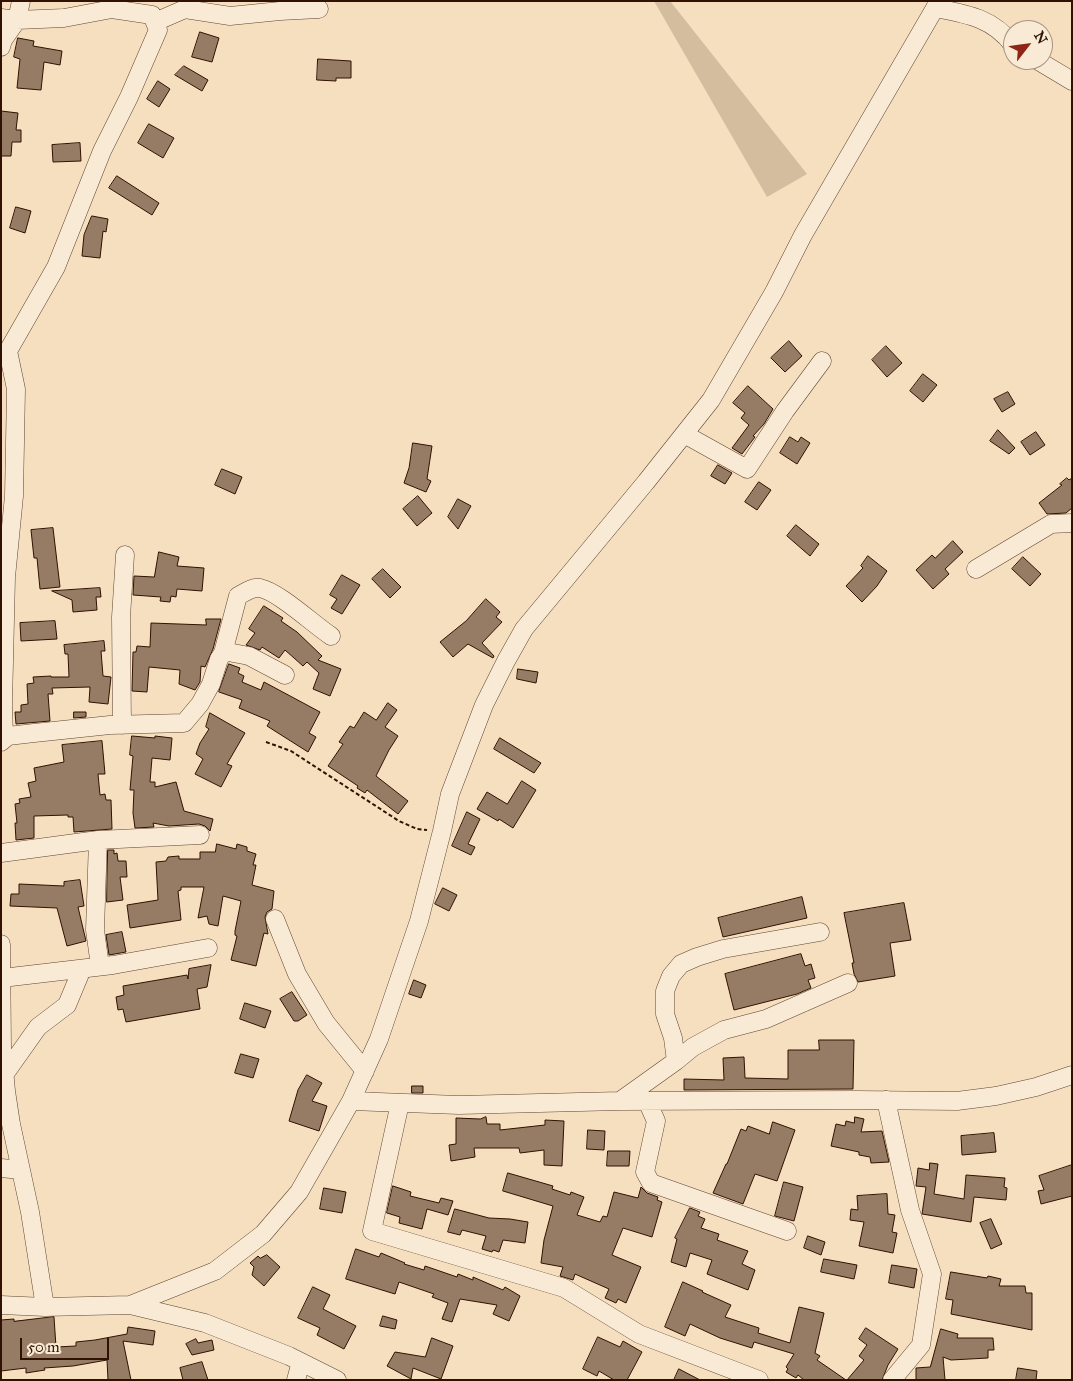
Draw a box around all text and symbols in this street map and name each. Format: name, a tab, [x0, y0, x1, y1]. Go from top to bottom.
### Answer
north arrow	[1003, 20, 1053, 70]
text: N	[1030, 28, 1051, 47]
scale bar	[22, 1328, 111, 1360]
text: 50 m	[28, 1338, 60, 1356]

